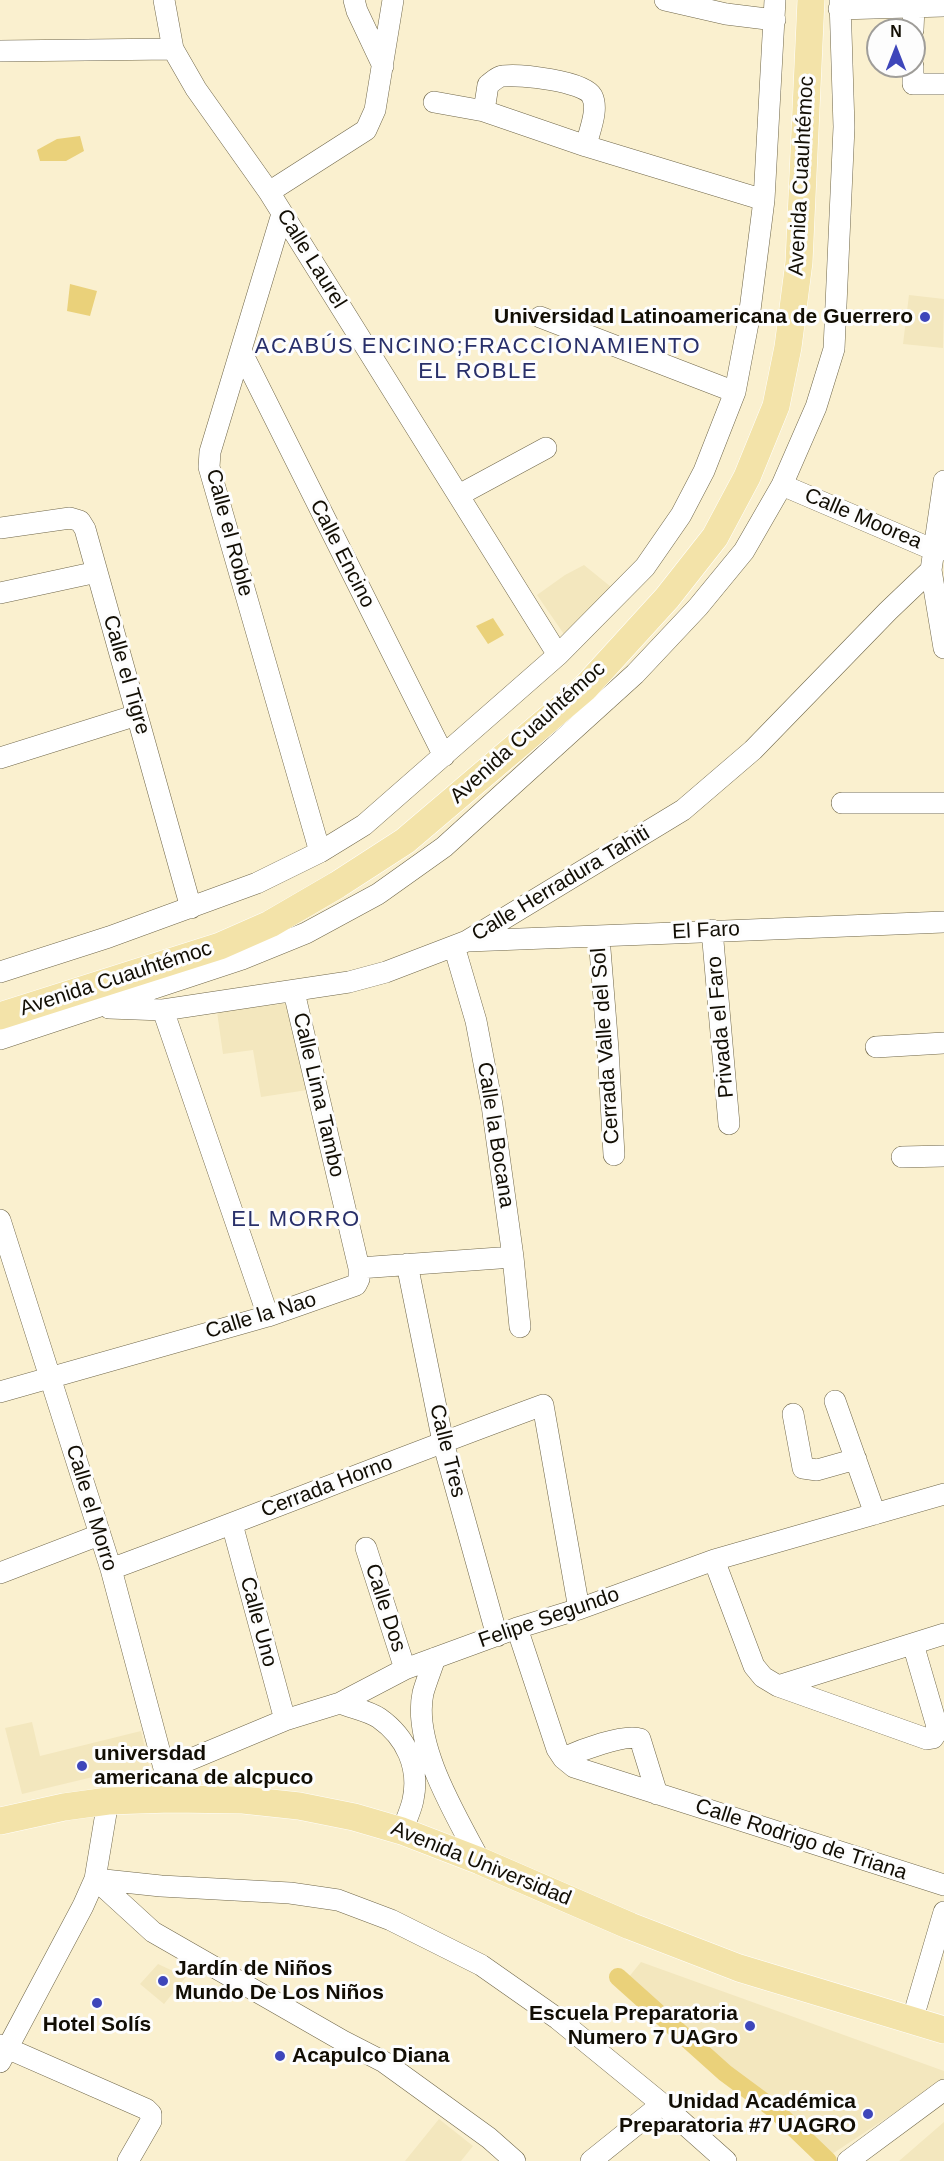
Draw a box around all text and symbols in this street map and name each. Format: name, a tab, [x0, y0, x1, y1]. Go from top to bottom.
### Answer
north arrow	[866, 18, 926, 78]
text: N	[890, 23, 902, 40]
street label: Avenida Cuauhtémoc	[784, 75, 820, 277]
street label: Calle Laurel	[271, 205, 351, 313]
place label: Universidad Latinoamericana de Guerrero	[494, 304, 913, 330]
marker: Universidad Latinoamericana de Guerrero	[918, 310, 932, 324]
district label: ACABÚS ENCINO;FRACCIONAMIENTO EL ROBLE	[255, 334, 701, 386]
street label: Calle el Roble	[200, 467, 258, 599]
street label: Calle Moorea	[801, 483, 925, 555]
street label: Calle Encino	[304, 496, 380, 612]
street label: Calle el Tigre	[97, 612, 155, 738]
street label: Avenida Cuauhtémoc	[445, 657, 611, 809]
street label: Calle Herradura Tahiti	[467, 821, 655, 947]
street label: El Faro	[672, 917, 740, 945]
street label: Avenida Cuauhtémoc	[17, 936, 215, 1022]
street label: Cerrada Valle del Sol	[587, 947, 625, 1145]
street label: Privada el Faro	[702, 955, 740, 1099]
street label: Calle Lima Tambo	[287, 1010, 349, 1180]
street label: Calle la Bocana	[471, 1060, 519, 1210]
district label: EL MORRO	[231, 1207, 361, 1233]
street label: Calle la Nao	[203, 1287, 319, 1345]
street label: Calle Tres	[423, 1402, 471, 1500]
street label: Calle el Morro	[60, 1442, 122, 1574]
street label: Cerrada Horno	[258, 1450, 396, 1524]
street label: Calle Dos	[359, 1561, 411, 1655]
street label: Calle Uno	[234, 1574, 282, 1670]
street label: Felipe Segundo	[475, 1582, 623, 1654]
place label: universdad americana de alcpuco	[94, 1741, 313, 1791]
marker: universdad americana de alcpuco	[75, 1759, 89, 1773]
street label: Calle Rodrigo de Triana	[692, 1794, 910, 1886]
street label: Avenida Universidad	[387, 1816, 575, 1912]
place label: Jardín de Niños Mundo De Los Niños	[175, 1956, 384, 2006]
marker: Jardín de Niños Mundo De Los Niños	[156, 1974, 170, 1988]
marker: Hotel Solís	[90, 1996, 104, 2010]
place label: Escuela Preparatoria Numero 7 UAGro	[529, 2001, 738, 2051]
place label: Hotel Solís	[43, 2012, 151, 2038]
marker: Escuela Preparatoria Numero 7 UAGro	[743, 2019, 757, 2033]
place label: Acapulco Diana	[292, 2043, 450, 2069]
marker: Acapulco Diana	[273, 2049, 287, 2063]
place label: Unidad Académica Preparatoria #7 UAGRO	[619, 2089, 856, 2139]
marker: Unidad Académica Preparatoria #7 UAGRO	[861, 2107, 875, 2121]

